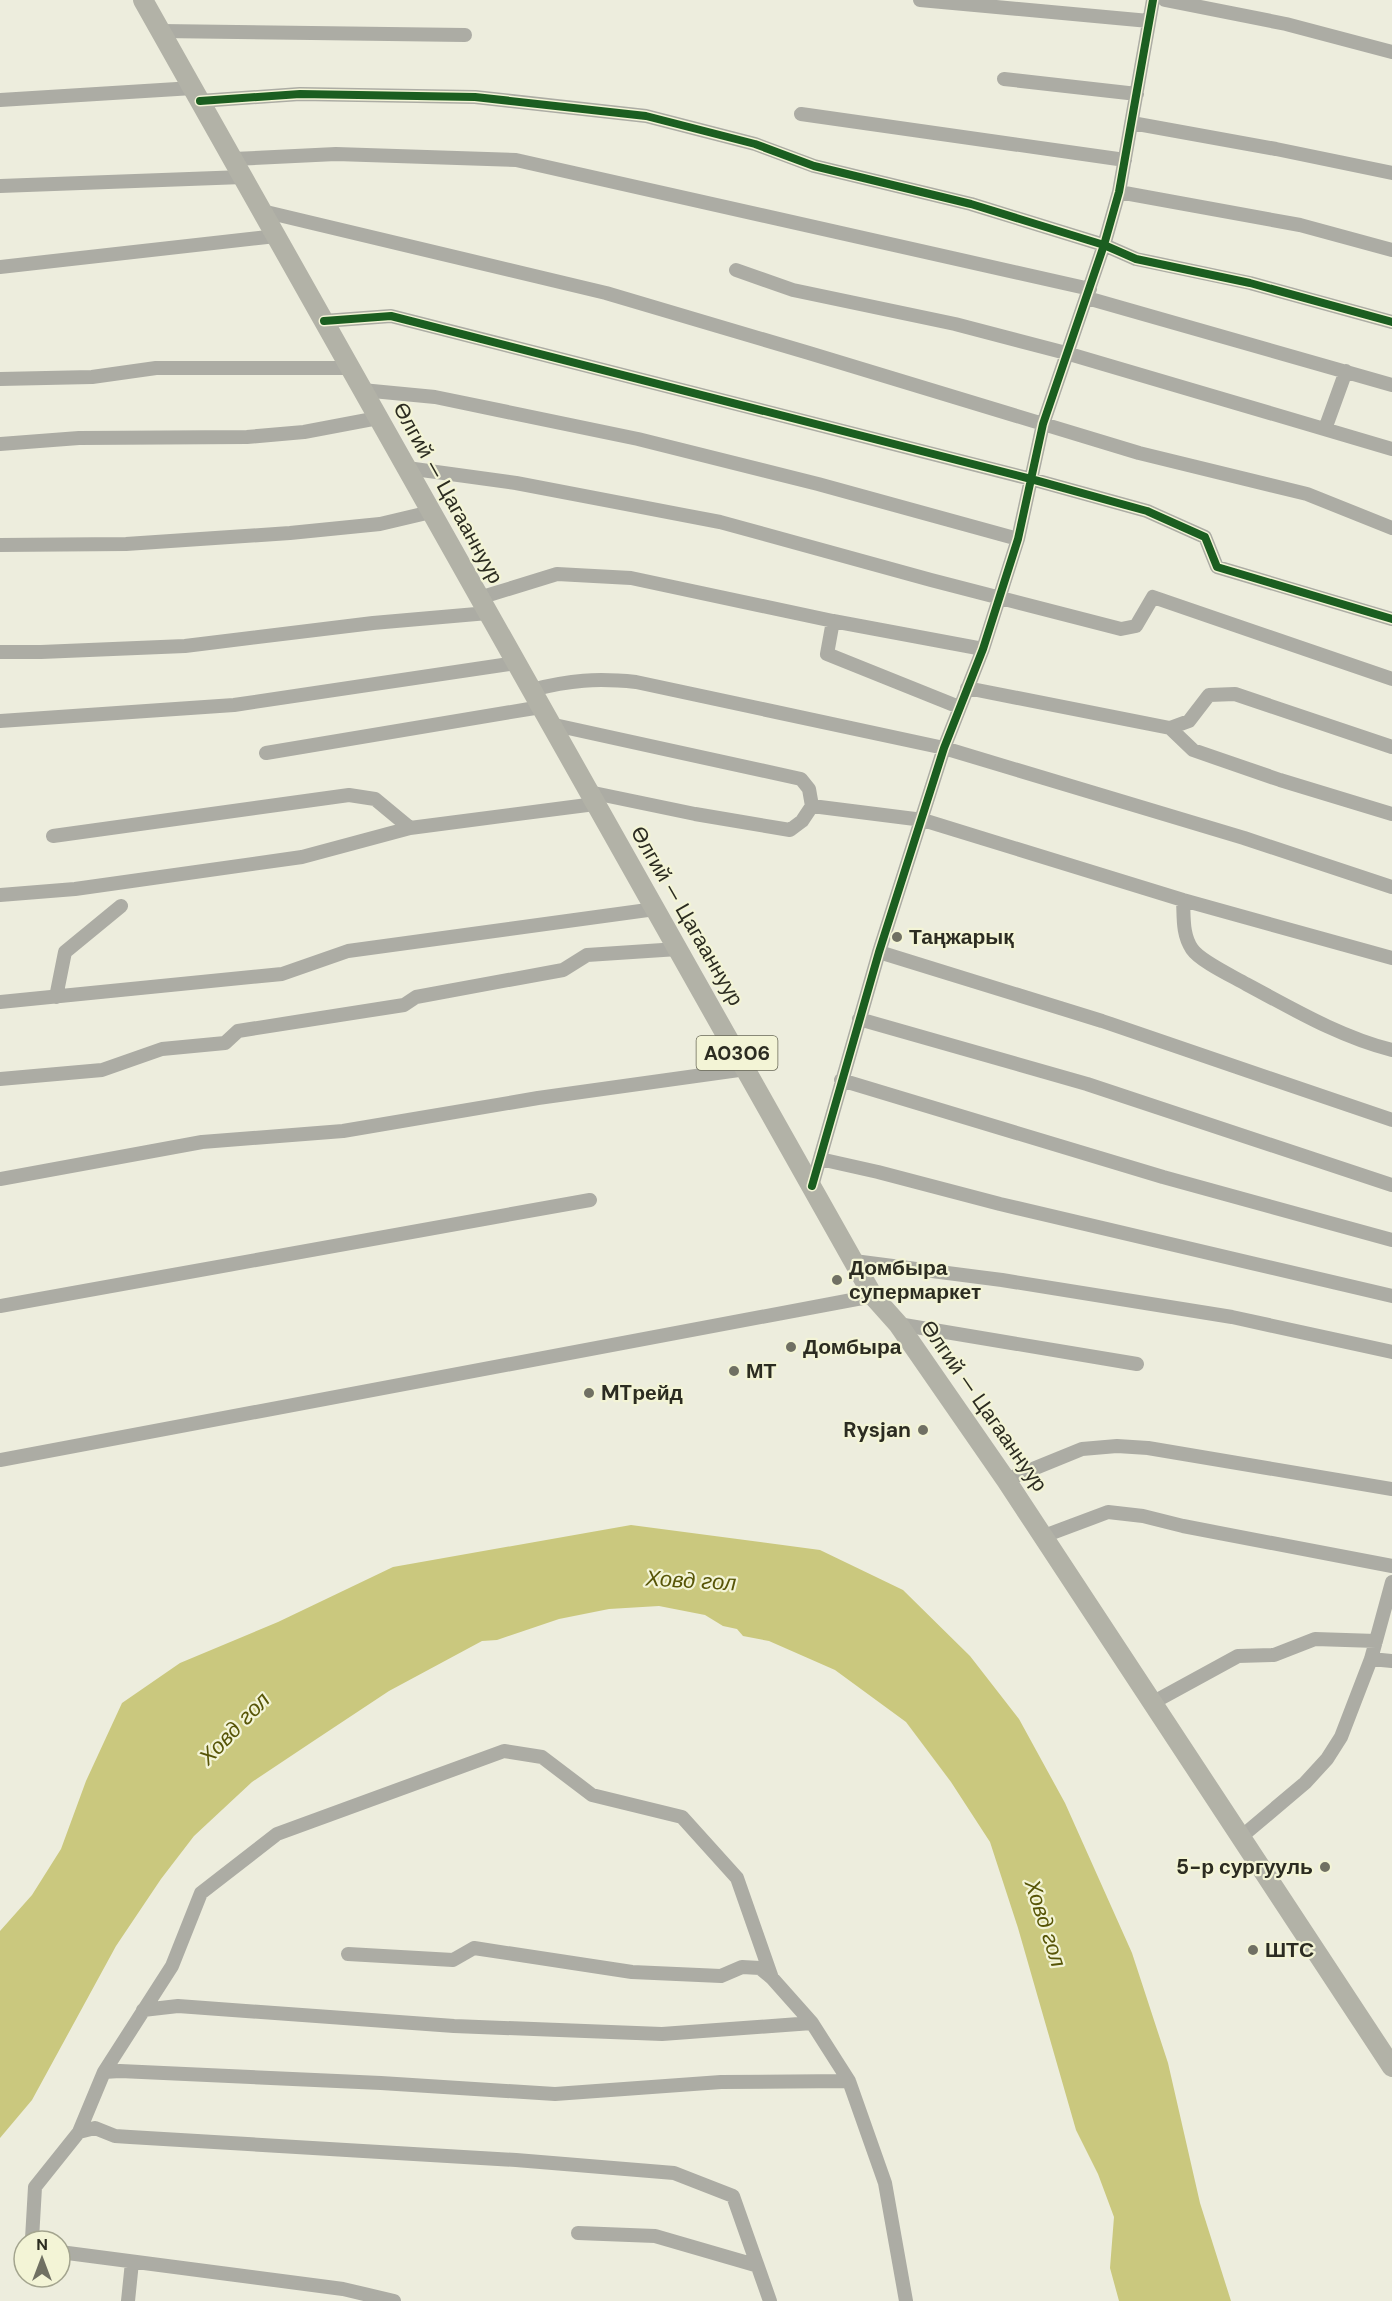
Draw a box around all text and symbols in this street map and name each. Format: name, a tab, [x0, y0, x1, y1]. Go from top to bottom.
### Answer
street label: Өлгий — Цагааннуур	[387, 397, 509, 589]
street label: Өлгий — Цагааннуур	[624, 821, 750, 1011]
place label: Таңжарық	[909, 923, 1014, 951]
marker: Таңжарық	[890, 930, 904, 944]
road number: A0306	[696, 1036, 777, 1070]
place label: Домбыра супермаркет	[849, 1254, 981, 1306]
marker: Домбыра супермаркет	[830, 1273, 844, 1287]
street label: Өлгий — Цагааннуур	[914, 1315, 1054, 1497]
place label: Домбыра	[803, 1333, 902, 1361]
marker: Домбыра	[784, 1340, 798, 1354]
place label: МТ	[746, 1357, 776, 1385]
marker: МТ	[727, 1364, 741, 1378]
place label: MTрейд	[601, 1379, 683, 1407]
marker: MTрейд	[582, 1386, 596, 1400]
place label: Rysjan	[843, 1416, 911, 1444]
marker: Rysjan	[916, 1423, 930, 1437]
water label: Ховд гол	[644, 1564, 737, 1597]
water label: Ховд гол	[192, 1686, 276, 1772]
place label: 5-р сургууль	[1176, 1853, 1313, 1881]
marker: 5-р сургууль	[1318, 1860, 1332, 1874]
water label: Ховд гол	[1017, 1875, 1073, 1971]
place label: ШТС	[1265, 1936, 1314, 1964]
marker: ШТС	[1246, 1943, 1260, 1957]
north arrow	[12, 2229, 72, 2289]
text: N	[36, 2234, 48, 2255]

